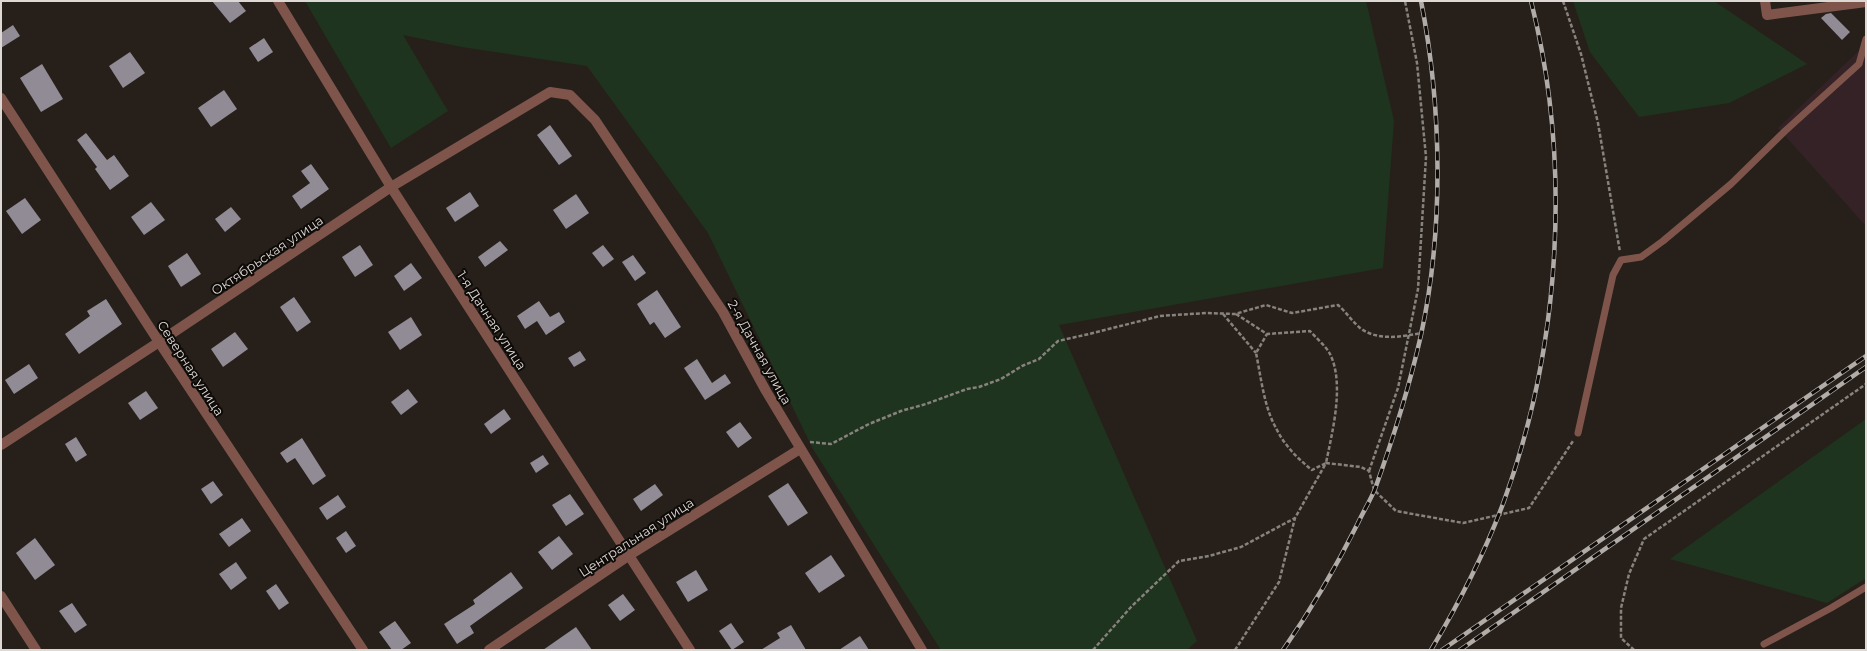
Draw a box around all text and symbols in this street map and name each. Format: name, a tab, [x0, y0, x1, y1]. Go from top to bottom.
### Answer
street label: Октябрьская улица	[208, 212, 326, 298]
street label: 1-я Дачная улица	[454, 268, 530, 372]
street label: 2-я Дачная улица	[725, 297, 795, 407]
street label: Северная улица	[154, 317, 228, 419]
street label: Центральная улица	[576, 494, 696, 580]

